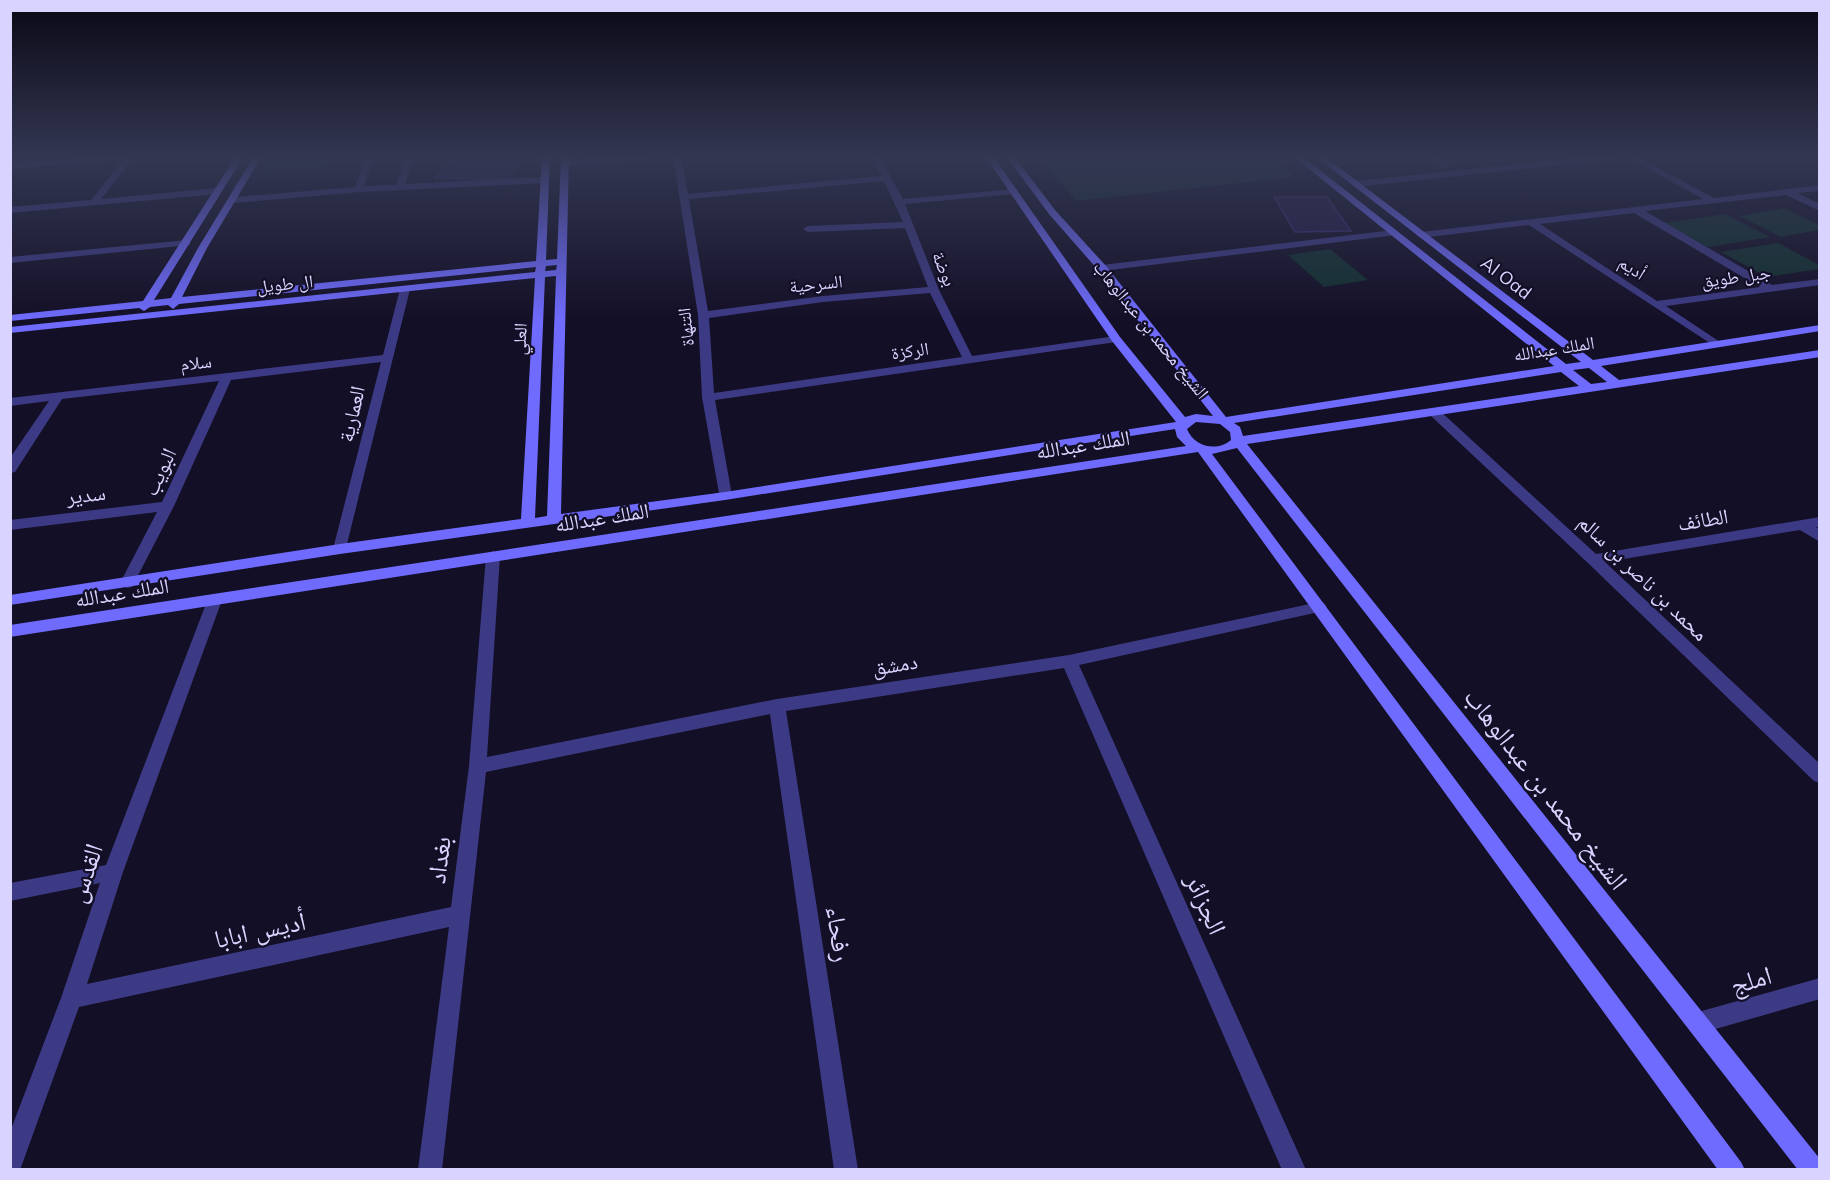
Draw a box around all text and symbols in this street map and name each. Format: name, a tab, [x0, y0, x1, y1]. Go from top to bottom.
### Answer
street label: بوضة	[927, 248, 962, 290]
street label: أديم	[1614, 250, 1650, 286]
street label: Al Oad	[1476, 251, 1536, 304]
street label: الشيخ محمد بن عبدالوهاب	[1088, 256, 1214, 404]
street label: جبل طويق	[1700, 260, 1772, 293]
street label: ال طويل	[255, 269, 314, 298]
street label: السرحية	[788, 269, 844, 298]
street label: التنهاة	[672, 307, 699, 347]
street label: العلي	[507, 322, 535, 356]
street label: الملك عبدالله	[1512, 331, 1596, 366]
street label: الركزة	[890, 337, 930, 365]
street label: سلام	[179, 349, 213, 377]
street label: العمارية	[332, 383, 370, 444]
street label: الملك عبدالله	[1034, 424, 1132, 464]
street label: البويب	[137, 444, 181, 500]
street label: سدير	[64, 479, 107, 509]
street label: الملك عبدالله	[553, 497, 651, 537]
street label: الطائف	[1676, 502, 1730, 536]
street label: محمد بن ناصر بن سالم	[1572, 509, 1714, 647]
street label: الملك عبدالله	[73, 572, 171, 612]
street label: دمشق	[870, 648, 920, 681]
street label: الشيخ محمد بن عبدالوهاب	[1456, 681, 1636, 897]
street label: بغداد	[419, 835, 458, 885]
street label: القدس	[59, 839, 110, 907]
street label: الجزائر	[1178, 867, 1234, 939]
street label: أديس ابابا	[211, 904, 309, 955]
street label: رفحاء	[819, 904, 860, 964]
street label: املج	[1726, 958, 1776, 1002]

